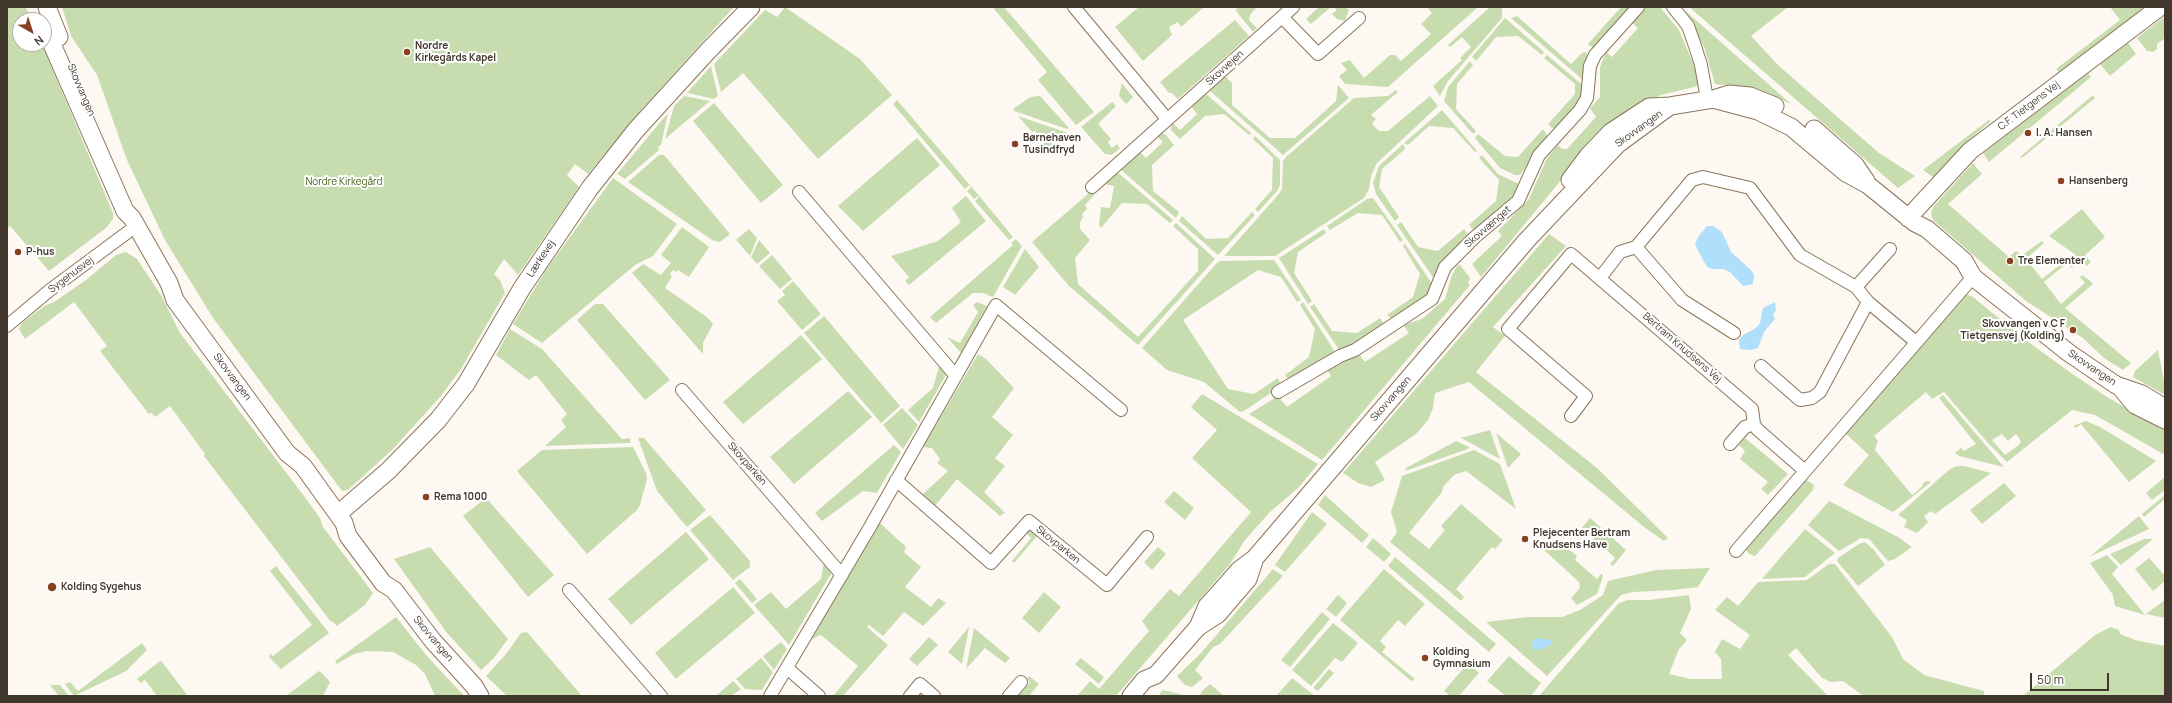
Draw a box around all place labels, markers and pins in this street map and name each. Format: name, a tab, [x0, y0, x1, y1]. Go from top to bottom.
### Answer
place label: Nordre Kirkegårds Kapel	[415, 40, 496, 64]
marker: Nordre Kirkegårds Kapel	[402, 47, 412, 57]
place label: I. A. Hansen	[2036, 127, 2092, 139]
marker: I. A. Hansen	[2023, 128, 2033, 138]
place label: Børnehaven Tusindfryd	[1023, 132, 1081, 156]
marker: Børnehaven Tusindfryd	[1010, 139, 1020, 149]
place label: Hansenberg	[2069, 175, 2128, 187]
marker: Hansenberg	[2056, 176, 2066, 186]
place label: P-hus	[26, 246, 55, 258]
marker: P-hus	[13, 247, 23, 257]
place label: Tre Elementer	[2018, 255, 2085, 267]
marker: Tre Elementer	[2005, 256, 2015, 266]
place label: Skovvangen v C F Tietgensvej (Kolding)	[1961, 318, 2065, 342]
marker: Skovvangen v C F Tietgensvej (Kolding)	[2068, 325, 2078, 335]
place label: Rema 1000	[434, 491, 487, 503]
marker: Rema 1000	[421, 492, 431, 502]
place label: Plejecenter Bertram Knudsens Have	[1533, 527, 1630, 550]
marker: Plejecenter Bertram Knudsens Have	[1520, 534, 1530, 544]
marker: Kolding Sygehus	[46, 581, 58, 593]
place label: Kolding Sygehus	[61, 581, 141, 593]
place label: Kolding Gymnasium	[1433, 646, 1490, 670]
marker: Kolding Gymnasium	[1420, 653, 1430, 663]

